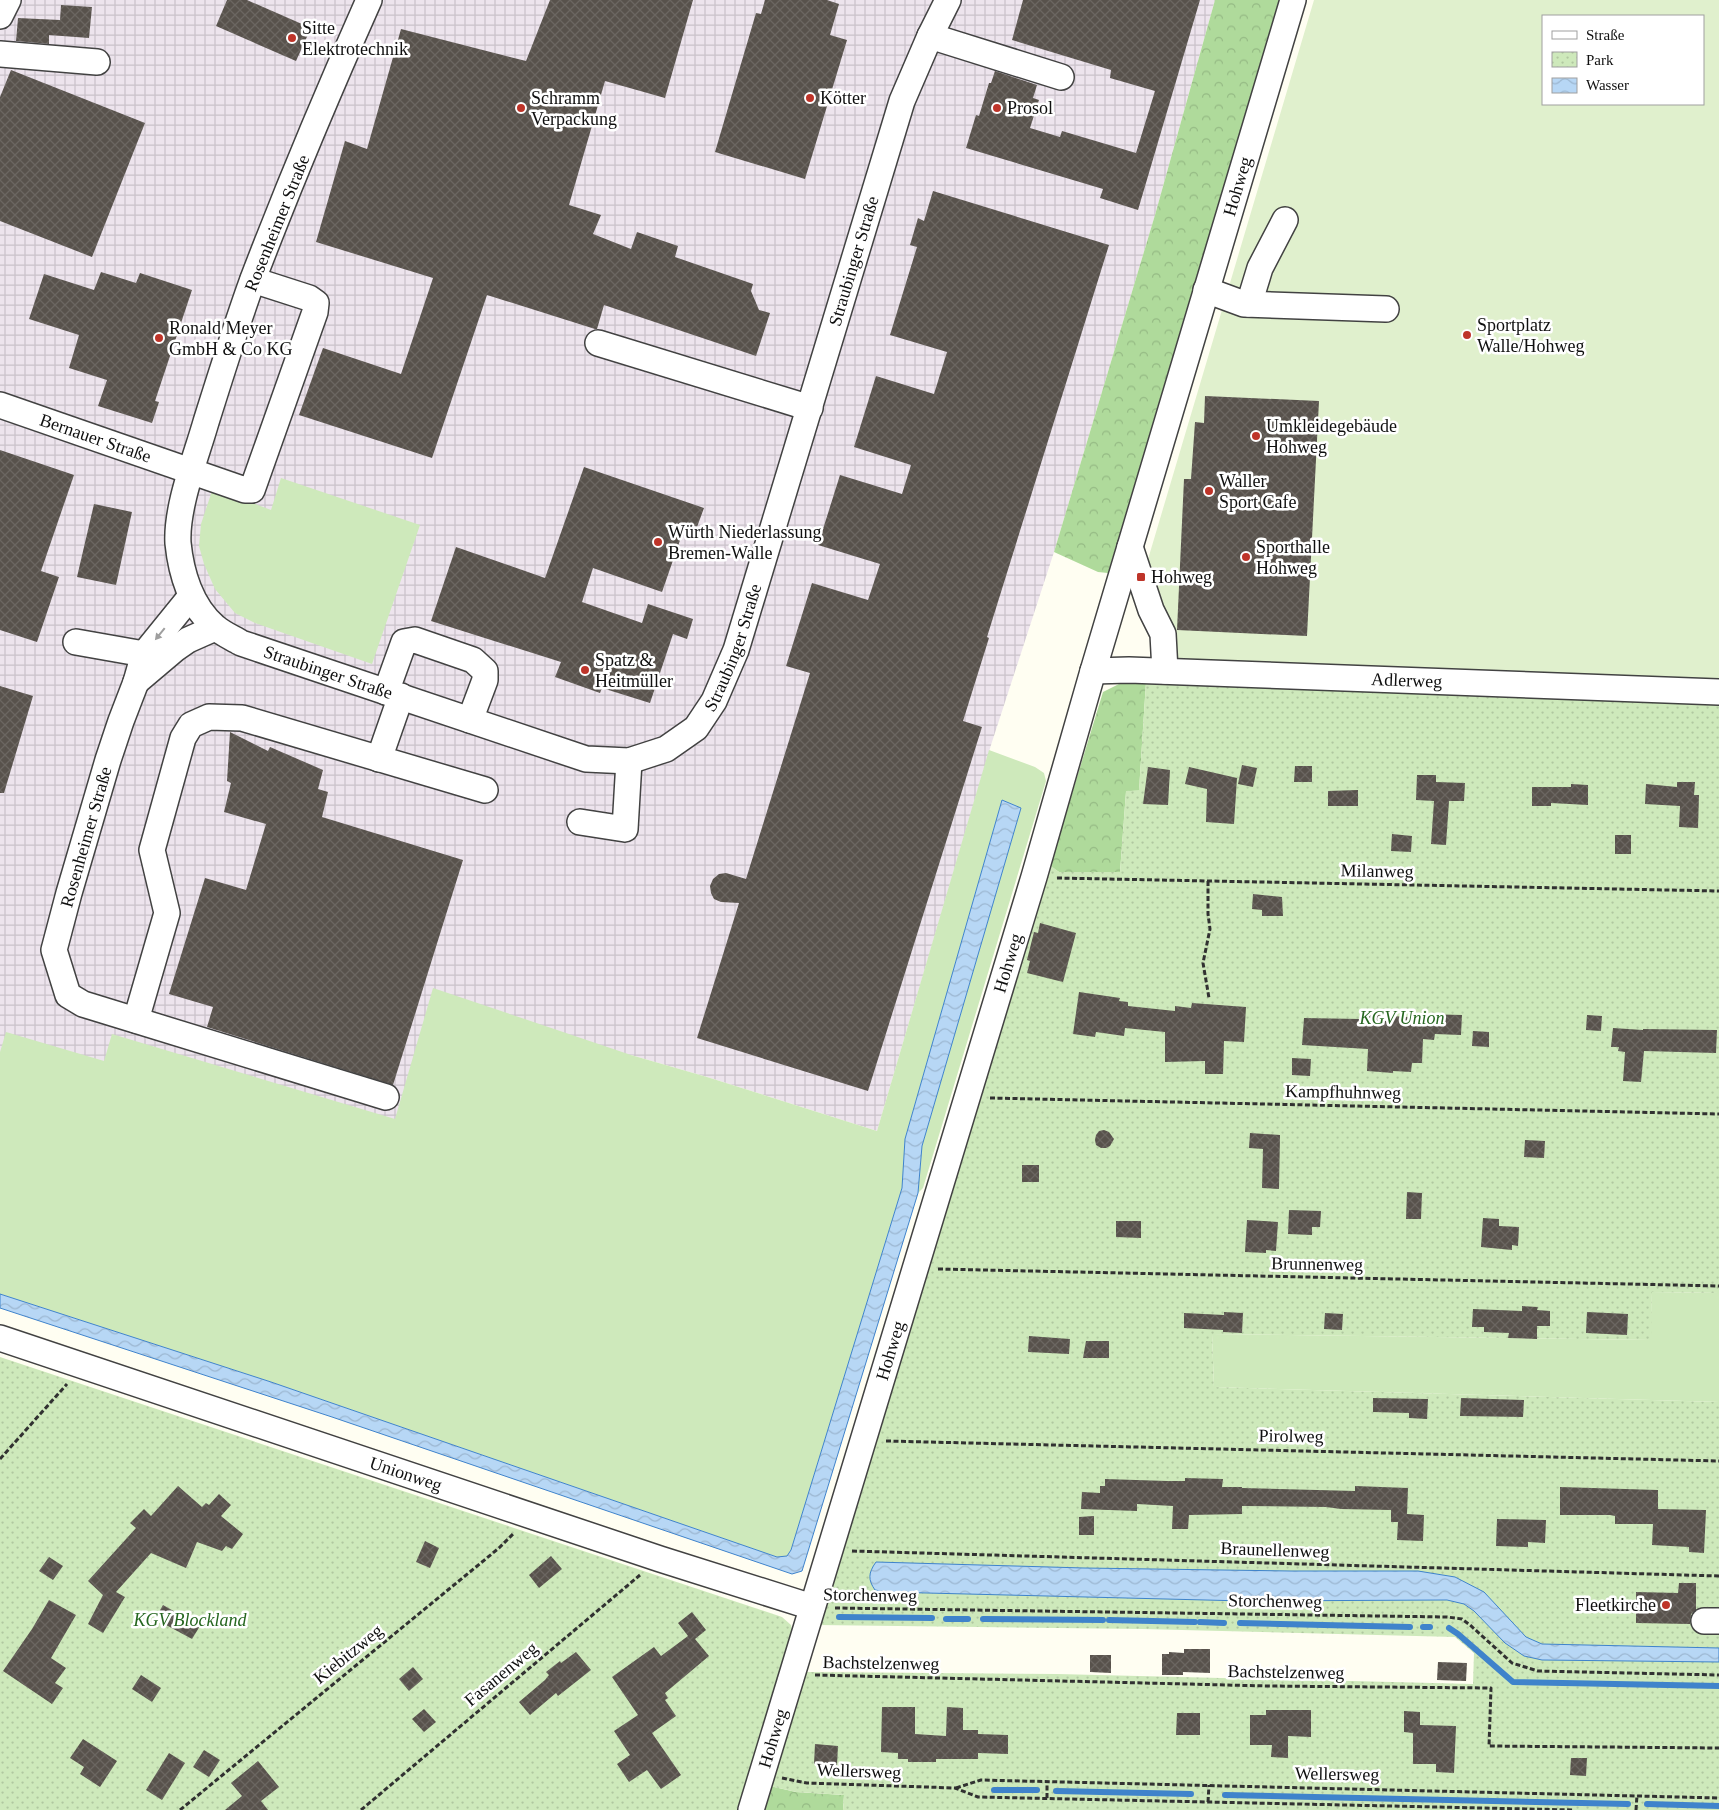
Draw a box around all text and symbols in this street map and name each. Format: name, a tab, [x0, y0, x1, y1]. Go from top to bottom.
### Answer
legend	[1542, 15, 1704, 105]
place label: Sitte Elektrotechnik	[302, 18, 408, 59]
text: Straße	[1586, 27, 1625, 43]
marker: Sitte Elektrotechnik	[286, 32, 298, 44]
text: Park	[1586, 52, 1614, 68]
text: Wasser	[1586, 77, 1629, 93]
place label: Schramm Verpackung	[531, 88, 617, 129]
place label: Kötter	[820, 88, 866, 108]
marker: Kötter	[804, 92, 816, 104]
place label: Prosol	[1007, 98, 1053, 118]
marker: Schramm Verpackung	[515, 102, 527, 114]
marker: Prosol	[991, 102, 1003, 114]
street label: Rosenheimer Straße	[240, 152, 314, 294]
street label: Hohweg	[1219, 154, 1256, 218]
street label: Straubinger Straße	[825, 194, 883, 328]
place label: Sportplatz Walle/Hohweg	[1477, 315, 1585, 356]
place label: Ronald Meyer GmbH & Co KG	[169, 318, 293, 359]
marker: Sportplatz Walle/Hohweg	[1461, 329, 1473, 341]
marker: Ronald Meyer GmbH & Co KG	[153, 332, 165, 344]
street label: Bernauer Straße	[37, 410, 154, 467]
place label: Umkleidegebäude Hohweg	[1266, 416, 1397, 457]
marker: Umkleidegebäude Hohweg	[1250, 430, 1262, 442]
place label: Waller Sport Cafe	[1219, 471, 1296, 512]
marker: Waller Sport Cafe	[1203, 485, 1215, 497]
place label: Würth Niederlassung Bremen-Walle	[668, 522, 821, 563]
marker: Würth Niederlassung Bremen-Walle	[652, 536, 664, 548]
place label: Sporthalle Hohweg	[1256, 537, 1330, 578]
marker: Sporthalle Hohweg	[1240, 551, 1252, 563]
place label: Hohweg	[1151, 567, 1212, 587]
marker: Hohweg	[1135, 571, 1147, 583]
street label: Straubinger Straße	[700, 581, 765, 715]
one-way arrow	[155, 627, 166, 640]
street label: Straubinger Straße	[261, 641, 395, 703]
place label: Spatz & Heitmüller	[595, 650, 673, 691]
marker: Spatz & Heitmüller	[579, 664, 591, 676]
street label: Adlerweg	[1371, 669, 1443, 692]
street label: Rosenheimer Straße	[56, 764, 116, 910]
street label: Milanweg	[1340, 860, 1414, 882]
street label: Hohweg	[989, 931, 1026, 995]
park label: KGV Union	[1358, 1008, 1445, 1028]
street label: Kampfhuhnweg	[1285, 1081, 1401, 1103]
street label: Brunnenweg	[1271, 1253, 1363, 1275]
street label: Hohweg	[872, 1319, 909, 1383]
street label: Pirolweg	[1258, 1425, 1324, 1447]
street label: Unionweg	[367, 1453, 445, 1495]
street label: Braunellenweg	[1220, 1538, 1330, 1562]
street label: Storchenweg	[823, 1584, 917, 1606]
street label: Storchenweg	[1228, 1590, 1322, 1612]
place label: Fleetkirche	[1575, 1595, 1656, 1615]
marker: Fleetkirche	[1660, 1599, 1672, 1611]
park label: KGV Blockland	[132, 1610, 248, 1630]
street label: Kiebitzweg	[309, 1620, 387, 1688]
street label: Fasanenweg	[460, 1638, 542, 1710]
street label: Bachstelzenweg	[822, 1652, 940, 1674]
street label: Bachstelzenweg	[1227, 1661, 1345, 1683]
street label: Hohweg	[754, 1706, 791, 1770]
street label: Wellersweg	[816, 1760, 902, 1782]
street label: Wellersweg	[1295, 1763, 1379, 1785]

